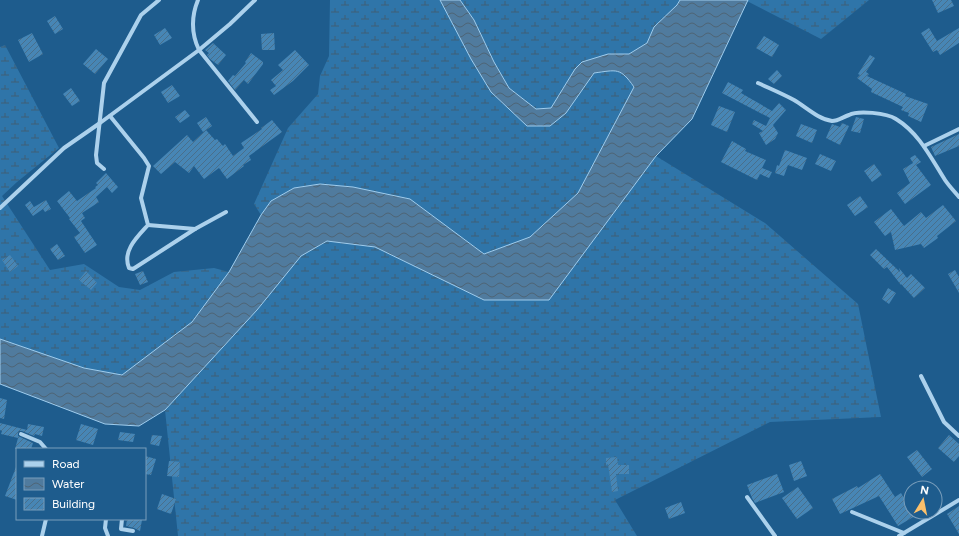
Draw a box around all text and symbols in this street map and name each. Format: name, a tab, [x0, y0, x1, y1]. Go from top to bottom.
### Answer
legend	[16, 448, 146, 520]
text: Road	[52, 457, 80, 471]
text: Water	[52, 477, 84, 491]
north arrow	[903, 480, 943, 520]
text: N	[919, 484, 930, 498]
text: Building	[52, 497, 95, 511]

